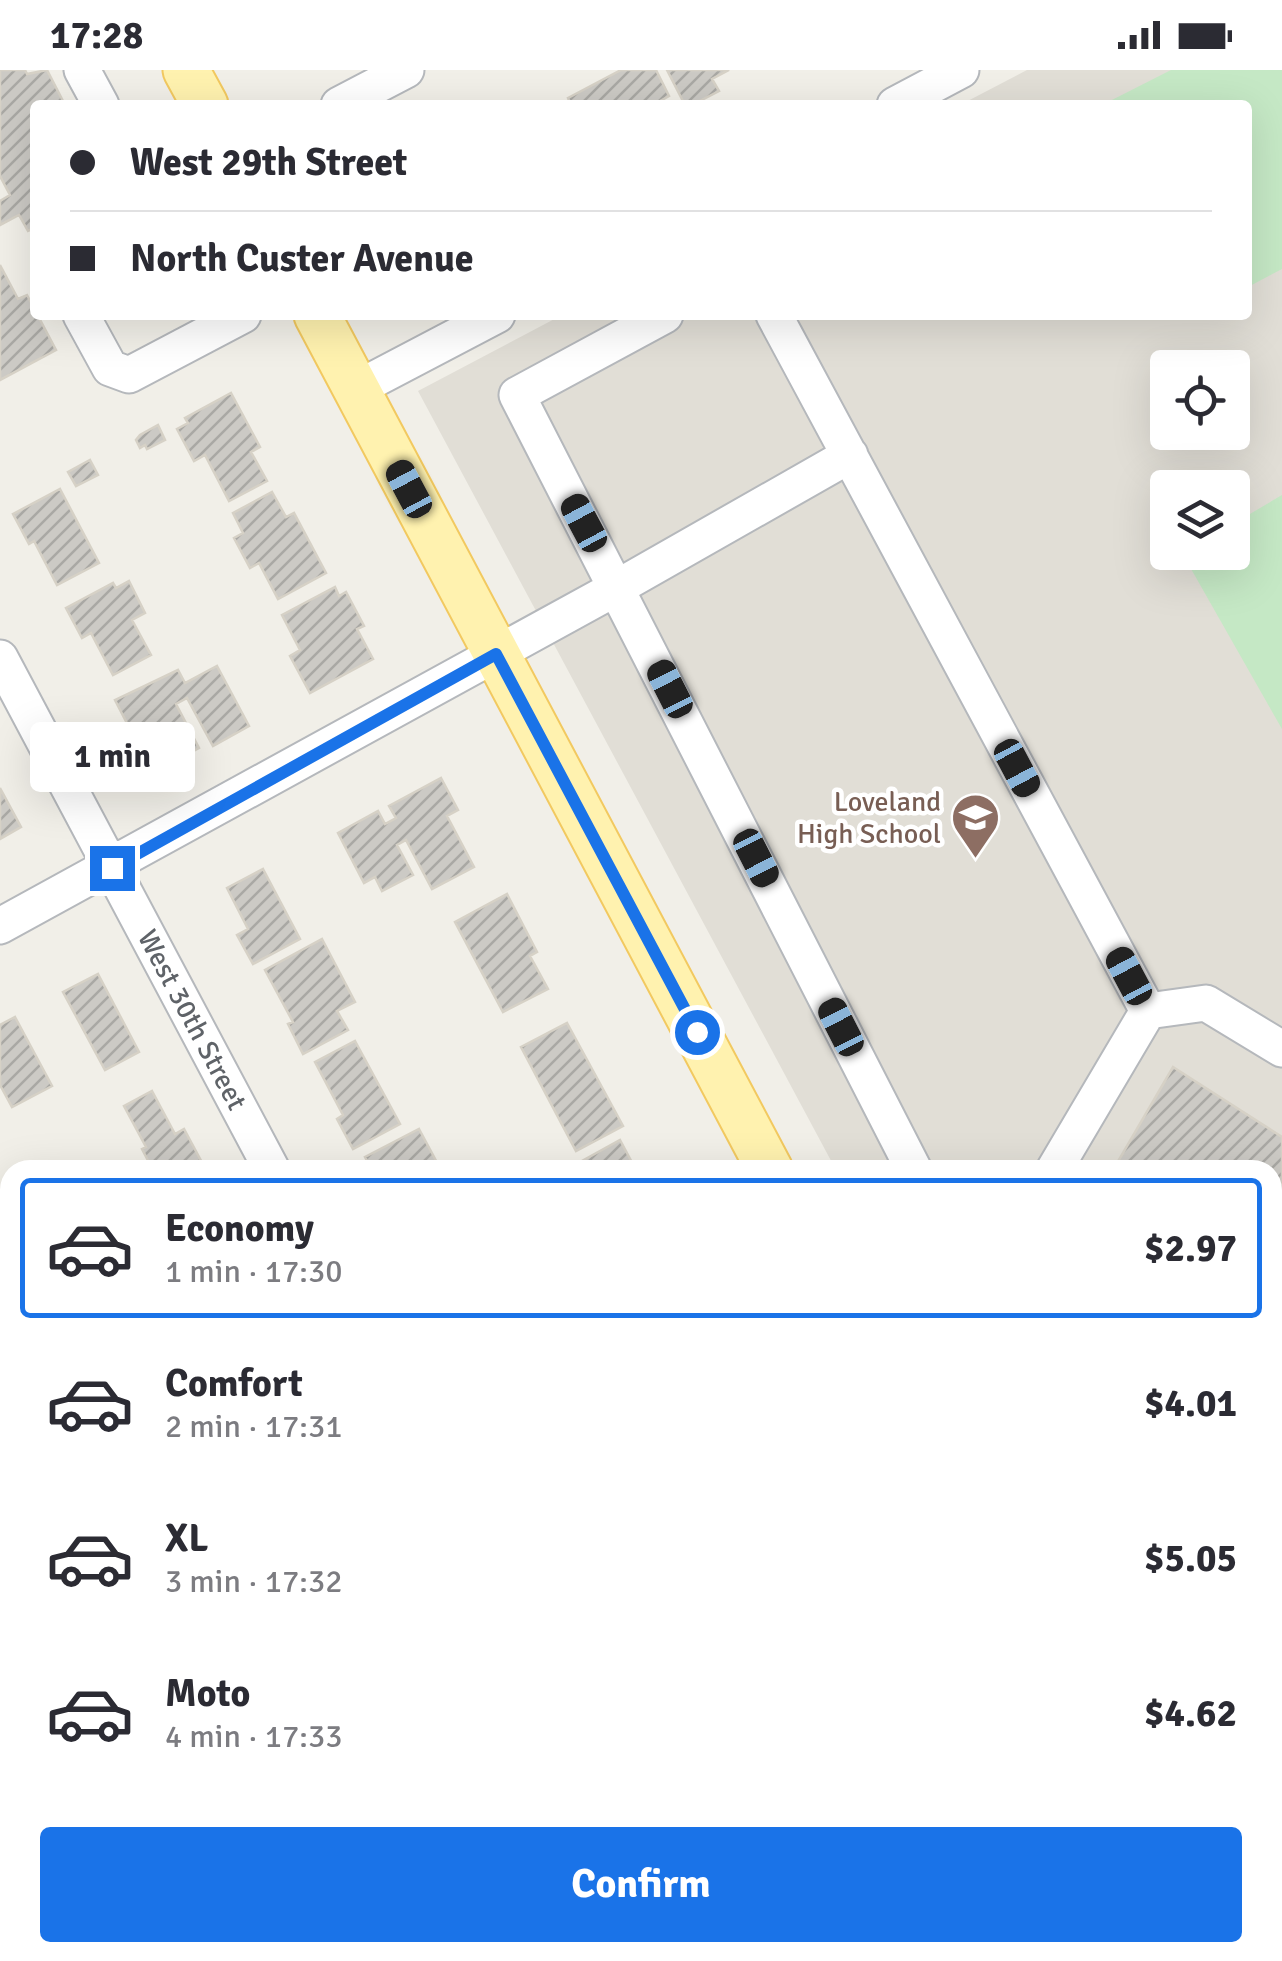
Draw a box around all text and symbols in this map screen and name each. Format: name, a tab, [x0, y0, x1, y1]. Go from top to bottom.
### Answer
text: 17:28	[50, 12, 143, 59]
text: West 29th Street	[130, 139, 407, 186]
text: North Custer Avenue	[130, 235, 474, 282]
map controls	[1150, 350, 1250, 570]
button: locate	[1150, 350, 1250, 450]
car	[382, 455, 436, 523]
button: layers	[1150, 470, 1250, 570]
car	[557, 489, 611, 557]
car	[643, 655, 697, 723]
callout: 1 min	[29, 723, 194, 793]
car	[990, 734, 1044, 802]
text: 1 min	[74, 737, 151, 776]
place label: Loveland High School	[797, 785, 941, 851]
school or university icon: Loveland High School	[950, 792, 1002, 860]
car	[729, 824, 783, 892]
route end	[90, 846, 135, 891]
street label: West 30th Street	[130, 924, 254, 1116]
car	[1102, 942, 1156, 1010]
car	[814, 993, 868, 1061]
route start	[675, 1010, 720, 1055]
icon: car	[45, 1203, 135, 1293]
text: Economy	[165, 1205, 314, 1252]
text: $2.97	[1144, 1225, 1237, 1272]
text: 1 min · 17:30	[165, 1252, 343, 1291]
icon: car	[45, 1358, 135, 1448]
text: Comfort	[165, 1360, 303, 1407]
text: $4.01	[1144, 1380, 1237, 1427]
text: 2 min · 17:31	[165, 1407, 343, 1446]
icon: car	[45, 1513, 135, 1603]
text: XL	[165, 1515, 208, 1562]
text: $5.05	[1144, 1535, 1237, 1582]
text: 3 min · 17:32	[165, 1562, 343, 1601]
icon: car	[45, 1668, 135, 1758]
text: Moto	[165, 1670, 250, 1717]
text: $4.62	[1144, 1690, 1237, 1737]
text: 4 min · 17:33	[165, 1717, 343, 1756]
button: Confirm	[40, 1827, 1242, 1942]

